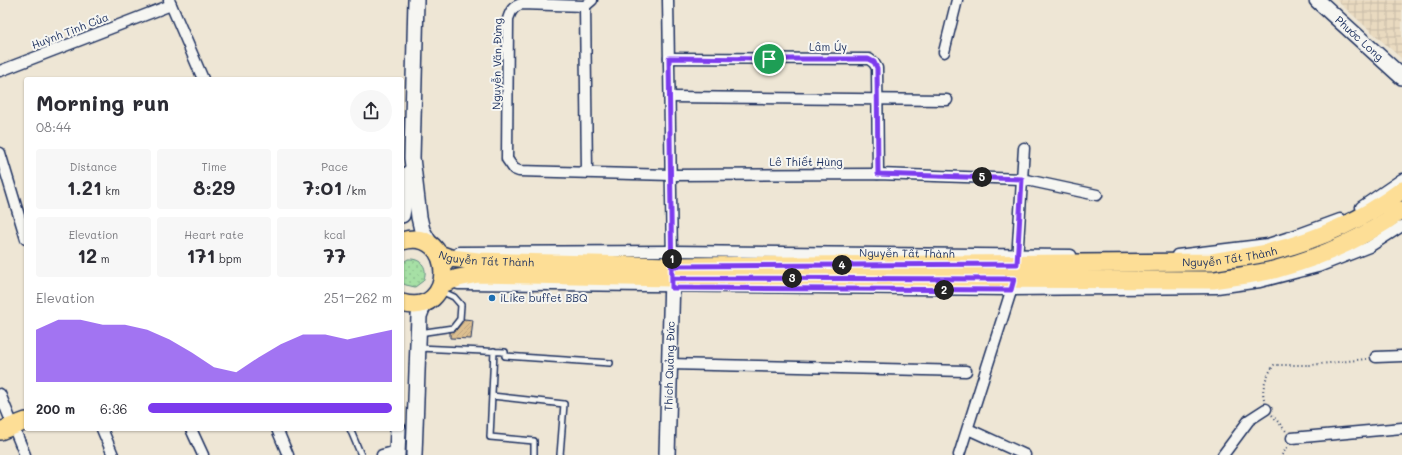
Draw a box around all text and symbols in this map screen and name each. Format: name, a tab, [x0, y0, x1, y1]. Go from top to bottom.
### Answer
street label: Huỳnh Tịnh Của	[29, 9, 111, 52]
street label: Phước Long	[1332, 12, 1387, 64]
street label: Nguyễn Văn Đừng	[488, 18, 505, 110]
street label: Lâm Úy	[809, 39, 847, 54]
pin	[752, 42, 786, 76]
icon: arrive	[758, 48, 780, 70]
text: Morning run	[36, 88, 169, 117]
button: share	[350, 90, 392, 132]
text: 08:44	[36, 118, 71, 135]
street label: Lê Thiết Hùng	[769, 154, 843, 169]
text: Distance	[70, 159, 117, 174]
text: Time	[201, 159, 227, 174]
text: Pace	[321, 159, 348, 174]
pin: 5	[972, 167, 992, 187]
text: 5	[979, 169, 985, 184]
text: 1.21	[67, 174, 102, 200]
text: 8:29	[193, 174, 235, 200]
text: 7:01	[303, 174, 342, 200]
text: km	[102, 183, 120, 198]
text: /km	[342, 183, 366, 198]
text: Elevation	[69, 227, 118, 242]
text: Heart rate	[184, 227, 244, 242]
text: kcal	[324, 227, 346, 242]
text: 12	[77, 242, 97, 268]
text: 171	[187, 242, 215, 268]
text: 77	[324, 242, 346, 268]
street label: Nguyễn Tất Thành	[1182, 242, 1279, 269]
street label: Nguyễn Tất Thành	[859, 245, 955, 261]
street label: Nguyễn Tất Thành	[437, 247, 534, 269]
pin: 1	[662, 249, 682, 269]
text: m	[97, 251, 110, 266]
text: bpm	[215, 251, 241, 266]
text: 1	[670, 251, 674, 266]
pin: 4	[832, 255, 852, 275]
text: 4	[839, 257, 845, 272]
pin: 3	[782, 268, 802, 288]
text: 3	[789, 270, 795, 285]
pin: 2	[934, 280, 954, 300]
text: 2	[941, 282, 947, 297]
text: Elevation	[36, 289, 94, 306]
text: 251–262 m	[324, 289, 392, 306]
place label: iLike buffet BBQ	[500, 290, 588, 305]
marker: iLike buffet BBQ	[487, 293, 497, 303]
street label: Thích Quảng Đức	[660, 321, 678, 411]
text: 200 m	[36, 400, 75, 417]
text: 6:36	[100, 400, 127, 417]

